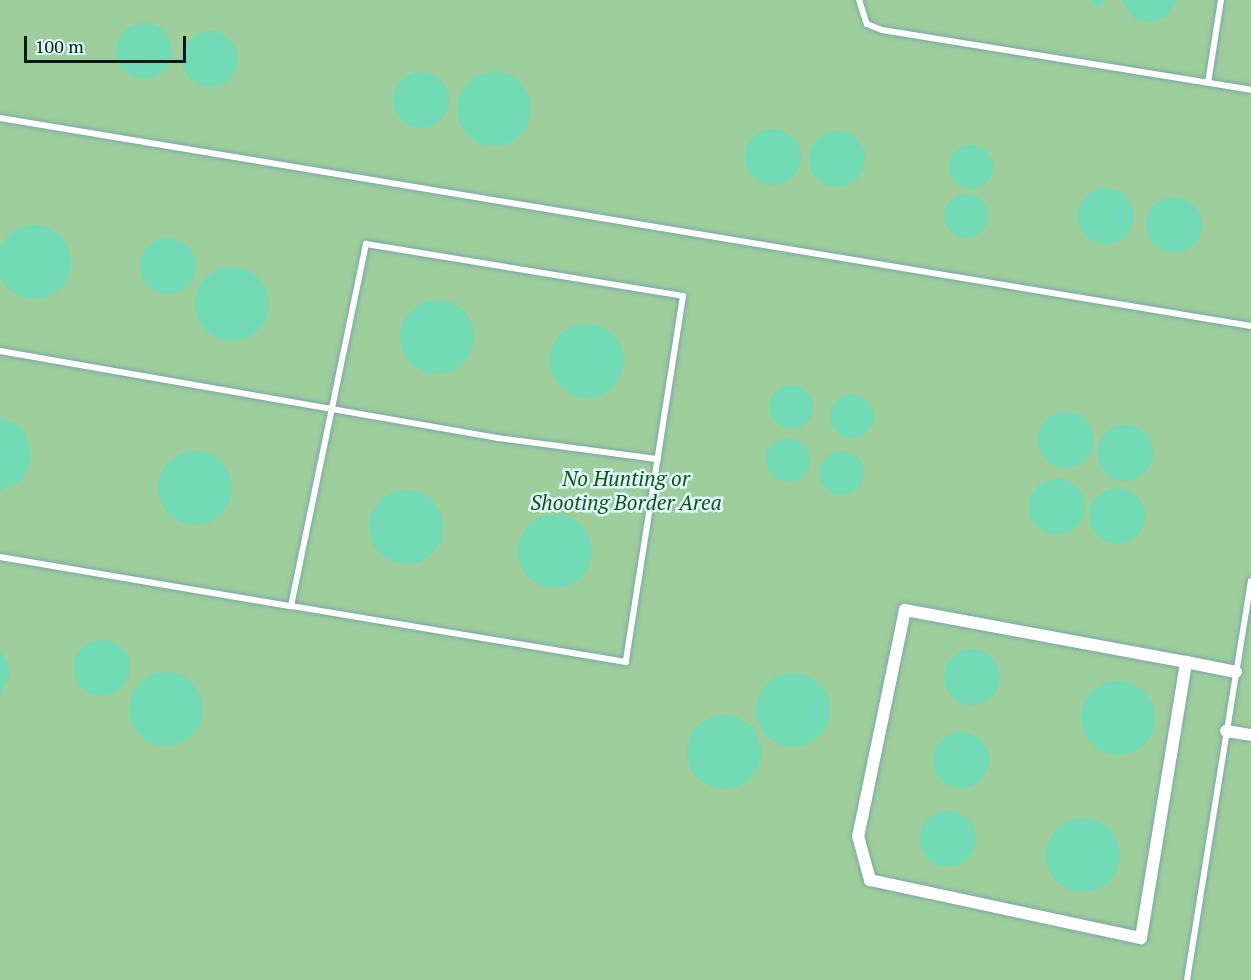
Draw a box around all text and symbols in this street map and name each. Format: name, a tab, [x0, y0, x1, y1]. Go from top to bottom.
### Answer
scale bar	[27, 24, 189, 62]
text: 100 m	[35, 34, 84, 58]
park label: No Hunting or Shooting Border Area	[530, 465, 722, 515]

